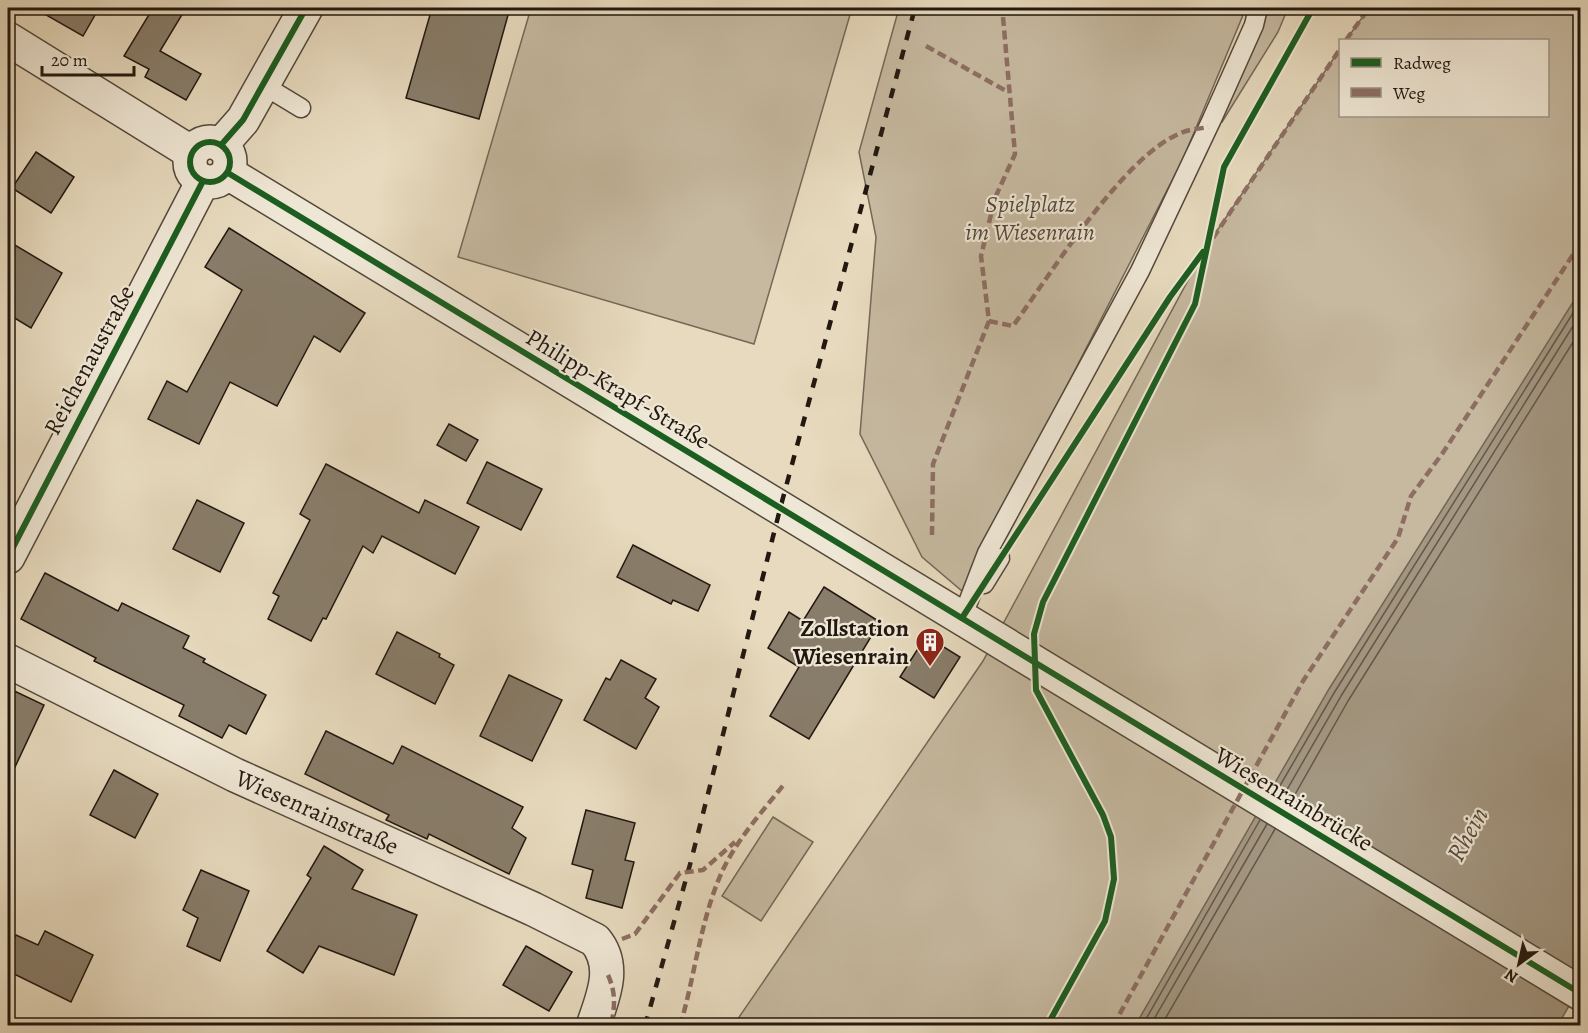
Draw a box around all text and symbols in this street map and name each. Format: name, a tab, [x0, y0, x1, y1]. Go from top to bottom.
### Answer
scale bar	[42, 39, 134, 77]
legend	[1339, 39, 1549, 117]
text: 20 m	[51, 48, 88, 72]
text: Radweg	[1393, 51, 1451, 75]
text: Weg	[1392, 81, 1425, 105]
park label: Spielplatz im Wiesenrain	[965, 188, 1095, 248]
street label: Reichenaustraße	[36, 280, 142, 440]
street label: Philipp-Krapf-Straße	[520, 321, 716, 457]
place label: Zollstation Wiesenrain	[792, 612, 910, 672]
building icon: Zollstation Wiesenrain	[914, 626, 946, 668]
street label: Wiesenrainbrücke	[1208, 739, 1379, 859]
street label: Wiesenrainstraße	[230, 761, 404, 862]
water label: Rhein	[1438, 801, 1497, 868]
north arrow	[1489, 934, 1549, 994]
text: N	[1500, 963, 1522, 988]

